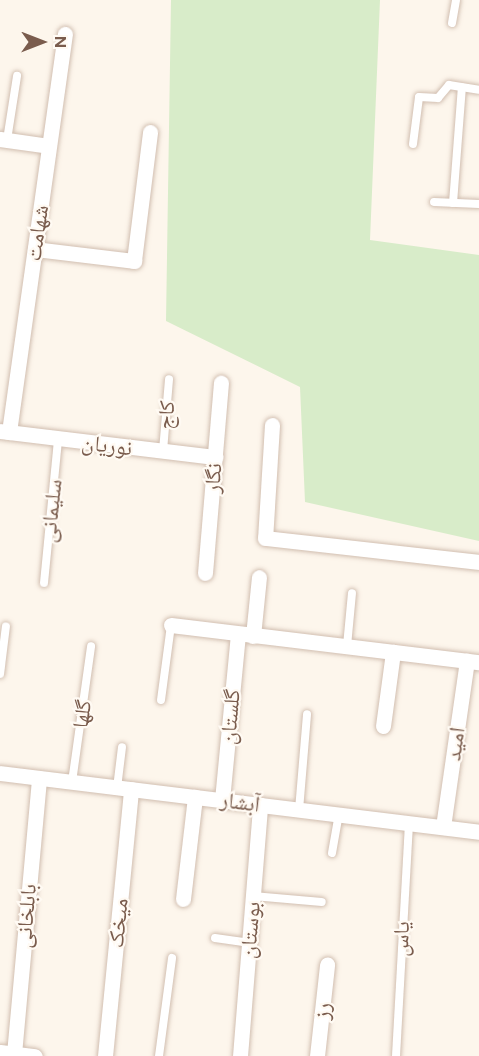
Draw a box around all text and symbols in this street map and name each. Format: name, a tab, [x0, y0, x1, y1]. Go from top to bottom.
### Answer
north arrow	[12, 12, 72, 72]
text: N	[51, 36, 70, 48]
street label: شهامت	[20, 203, 54, 263]
street label: کاج	[152, 400, 180, 430]
street label: نوریان	[80, 429, 134, 461]
street label: نگار	[199, 462, 227, 494]
street label: سلیمانی	[35, 478, 67, 544]
street label: گلستان	[214, 688, 246, 746]
street label: گلها	[67, 698, 97, 730]
street label: امید	[440, 726, 470, 762]
street label: آبشار	[219, 786, 261, 818]
street label: بابلخانی	[10, 883, 42, 949]
street label: میخک	[102, 897, 134, 949]
street label: بوستان	[234, 900, 266, 960]
street label: یاس	[387, 921, 415, 957]
street label: رز	[308, 1001, 336, 1021]

